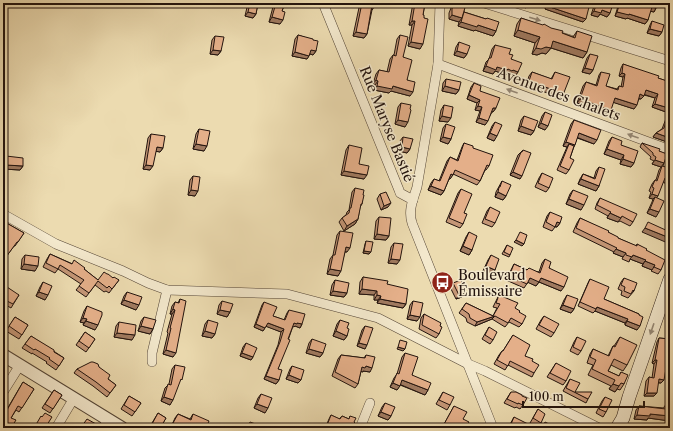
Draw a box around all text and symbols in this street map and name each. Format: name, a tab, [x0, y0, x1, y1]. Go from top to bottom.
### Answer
one-way arrow	[529, 16, 541, 22]
street label: Avenue des Chalets	[494, 63, 623, 125]
street label: Rue Maryse Bastié	[356, 64, 418, 185]
one-way arrow	[505, 88, 517, 94]
one-way arrow	[627, 133, 639, 139]
place label: Boulevard Émissaire	[458, 266, 526, 300]
bus stop icon: Boulevard Émissaire	[430, 270, 456, 296]
one-way arrow	[649, 324, 655, 336]
scale bar	[523, 383, 644, 409]
text: 100 m	[529, 389, 564, 404]

